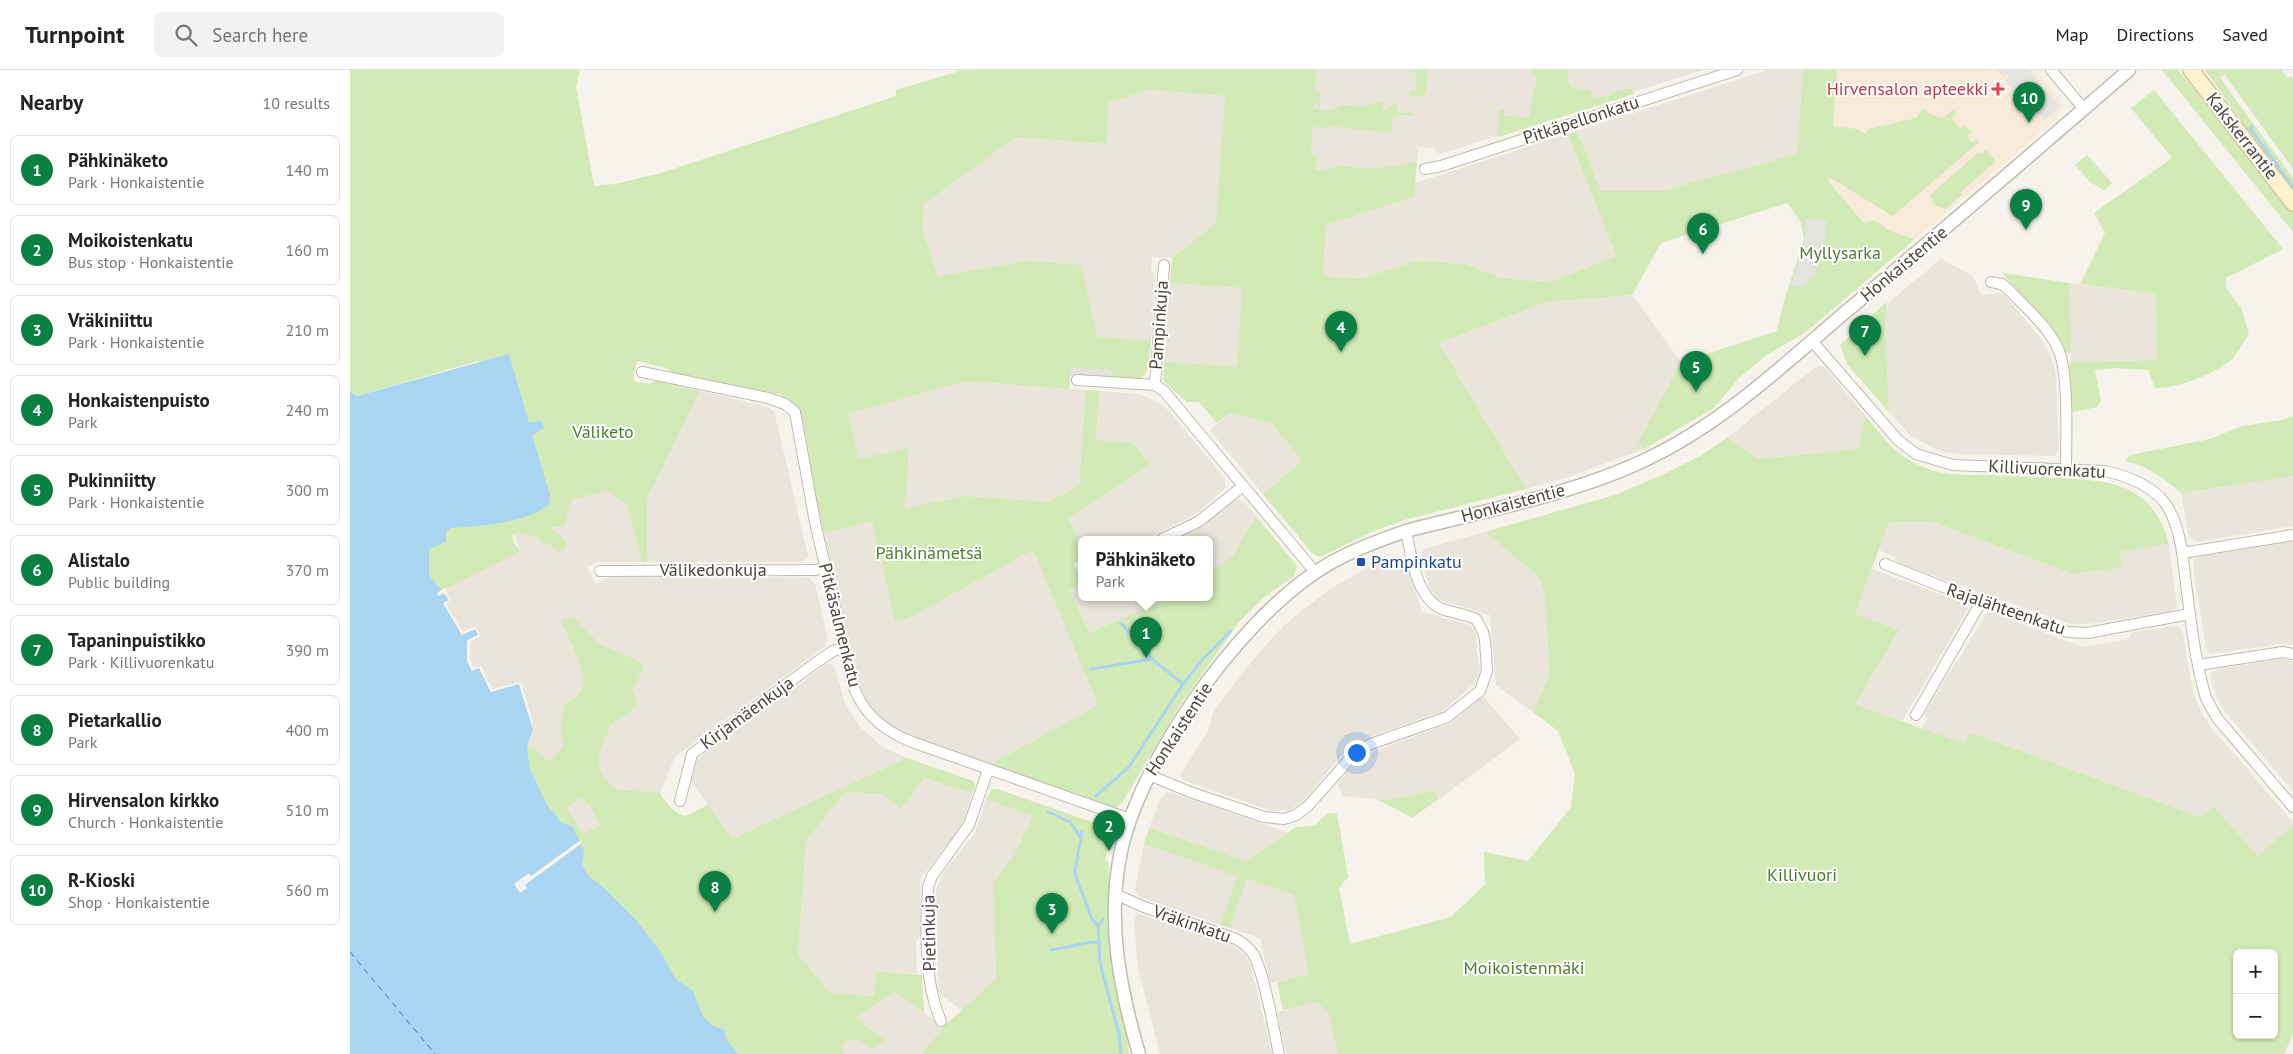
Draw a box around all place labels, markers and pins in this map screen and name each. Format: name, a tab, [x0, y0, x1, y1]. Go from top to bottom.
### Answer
place label: Hirvensalon apteekki	[1827, 77, 1988, 100]
pin: 10	[2013, 82, 2045, 123]
marker: Hirvensalon apteekki	[1992, 83, 2004, 95]
pin: 9	[2010, 189, 2042, 230]
pin: 6	[1687, 213, 1719, 254]
pin: 4	[1325, 311, 1357, 352]
pin: 7	[1849, 315, 1881, 356]
pin: 5	[1680, 351, 1712, 392]
place label: Pampinkatu	[1371, 550, 1462, 573]
marker: Pampinkatu	[1355, 556, 1367, 568]
pin: 1	[1130, 617, 1162, 658]
pin: 2	[1093, 810, 1125, 851]
pin: 8	[699, 871, 731, 912]
pin: 3	[1036, 893, 1068, 934]

